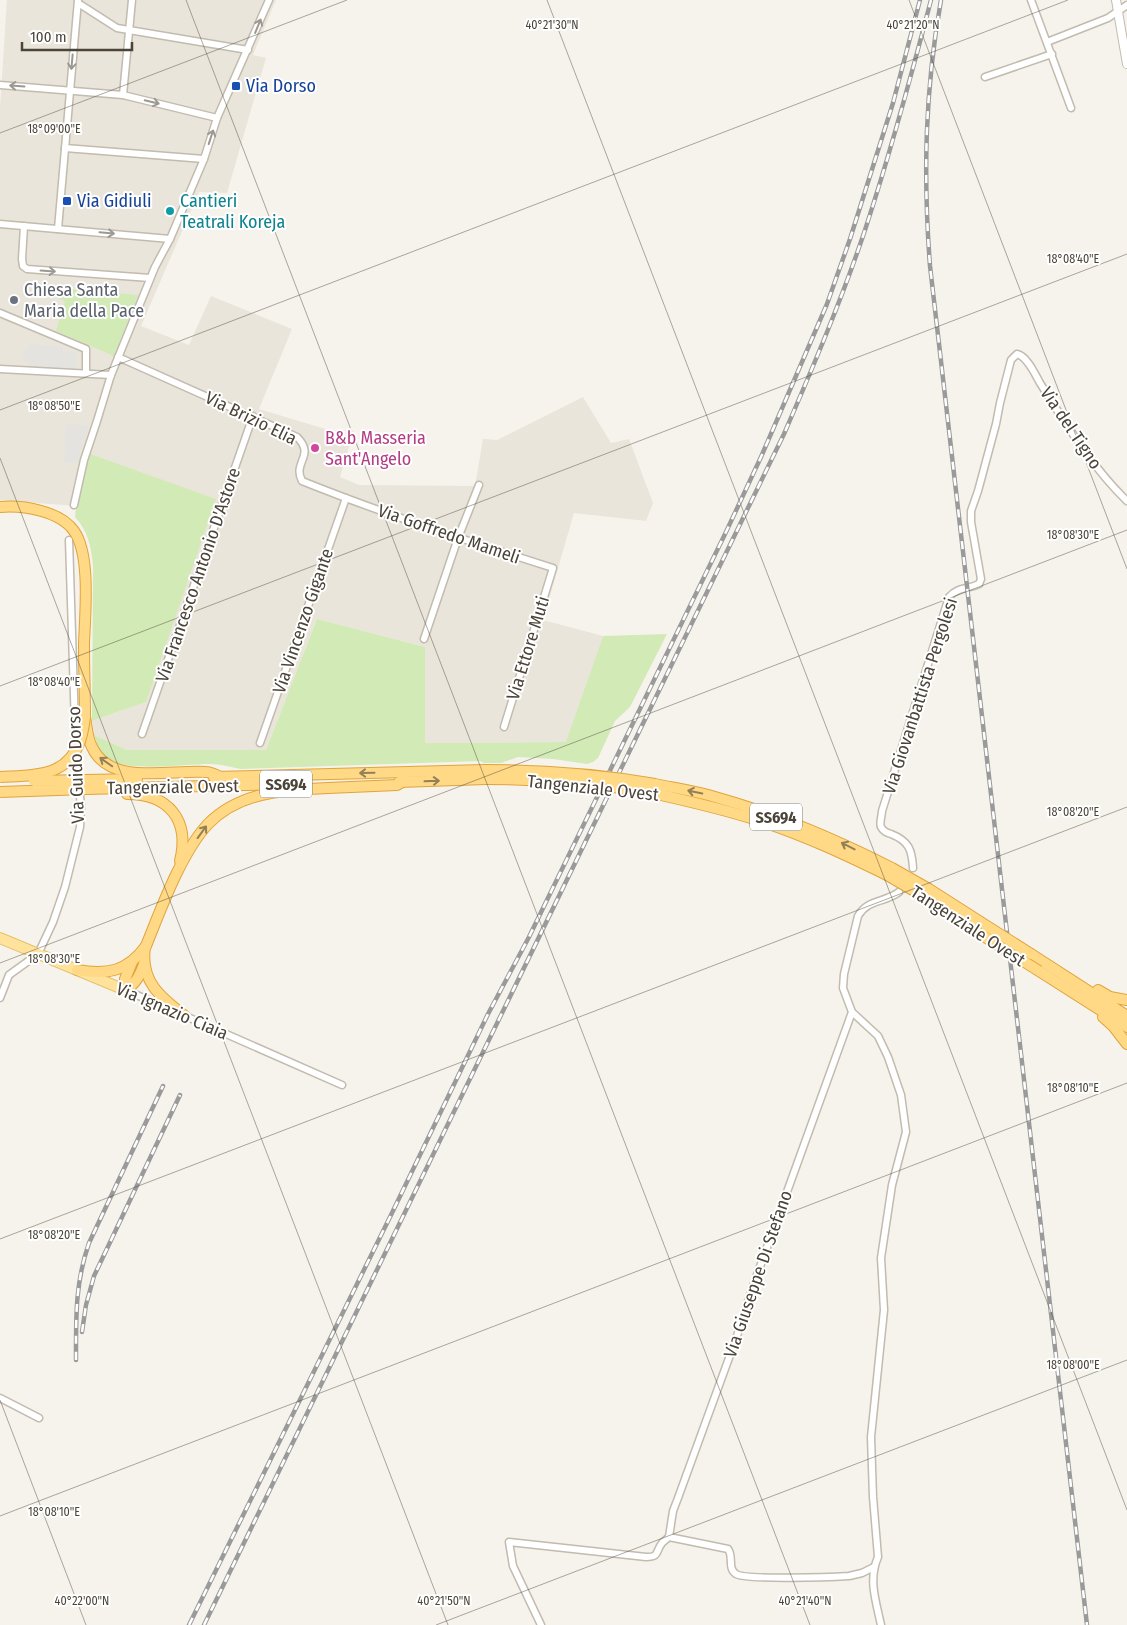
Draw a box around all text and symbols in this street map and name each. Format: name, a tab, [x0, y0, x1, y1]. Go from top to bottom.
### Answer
one-way arrow	[254, 18, 263, 34]
text: 40°21'30"N	[525, 18, 579, 32]
text: 40°21'20"N	[886, 18, 940, 32]
scale bar	[22, 20, 132, 52]
text: 100 m	[30, 28, 67, 46]
one-way arrow	[67, 54, 77, 70]
place label: Via Dorso	[246, 75, 316, 97]
marker: Via Dorso	[230, 80, 242, 92]
one-way arrow	[9, 81, 25, 90]
one-way arrow	[143, 98, 159, 107]
text: 18°09'00"E	[27, 122, 81, 136]
one-way arrow	[207, 130, 216, 145]
place label: Via Gidiuli	[77, 190, 151, 212]
place label: Cantieri Teatrali Koreja	[180, 190, 286, 233]
marker: Via Gidiuli	[61, 195, 73, 207]
marker: Cantieri Teatrali Koreja	[164, 205, 176, 217]
one-way arrow	[99, 228, 115, 238]
text: 18°08'40"E	[1047, 252, 1100, 266]
one-way arrow	[40, 266, 56, 275]
place label: Chiesa Santa Maria della Pace	[24, 279, 144, 322]
marker: Chiesa Santa Maria della Pace	[8, 294, 20, 306]
street label: Via del Tigno	[1035, 383, 1107, 473]
street label: Via Brizio Elia	[202, 386, 301, 450]
text: 18°08'50"E	[28, 399, 81, 413]
place label: B&b Masseria Sant'Angelo	[325, 427, 426, 470]
marker: B&b Masseria Sant'Angelo	[309, 442, 321, 454]
street label: Via Francesco Antonio D'Astore	[151, 465, 245, 685]
street label: Via Goffredo Mameli	[375, 499, 523, 569]
text: 18°08'30"E	[1047, 528, 1100, 542]
street label: Via Vincenzo Gigante	[268, 545, 338, 697]
street label: Via Ettore Muti	[502, 593, 554, 703]
street label: Via Giovanbattista Pergolesi	[878, 595, 962, 797]
text: 18°08'40"E	[28, 675, 81, 689]
street label: Via Guido Dorso	[63, 706, 89, 824]
one-way arrow	[99, 757, 113, 767]
one-way arrow	[359, 768, 375, 778]
street label: Tangenziale Ovest	[526, 770, 660, 806]
road number: SS694	[260, 771, 312, 798]
street label: Tangenziale Ovest	[107, 775, 239, 799]
one-way arrow	[424, 776, 440, 785]
one-way arrow	[688, 787, 704, 797]
road number: SS694	[750, 804, 802, 830]
text: 18°08'20"E	[1047, 805, 1100, 819]
one-way arrow	[197, 825, 207, 839]
one-way arrow	[841, 841, 856, 851]
street label: Tangenziale Ovest	[907, 881, 1029, 971]
text: 18°08'30"E	[28, 952, 81, 966]
street label: Via Ignazio Ciaia	[113, 978, 231, 1045]
text: 18°08'10"E	[1047, 1081, 1099, 1095]
street label: Via Giuseppe Di Stefano	[719, 1187, 797, 1361]
text: 18°08'20"E	[28, 1228, 81, 1242]
text: 18°08'00"E	[1046, 1358, 1100, 1372]
text: 18°08'10"E	[28, 1505, 80, 1519]
text: 40°22'00"N	[55, 1594, 109, 1608]
text: 40°21'50"N	[417, 1594, 471, 1608]
text: 40°21'40"N	[778, 1594, 832, 1608]

